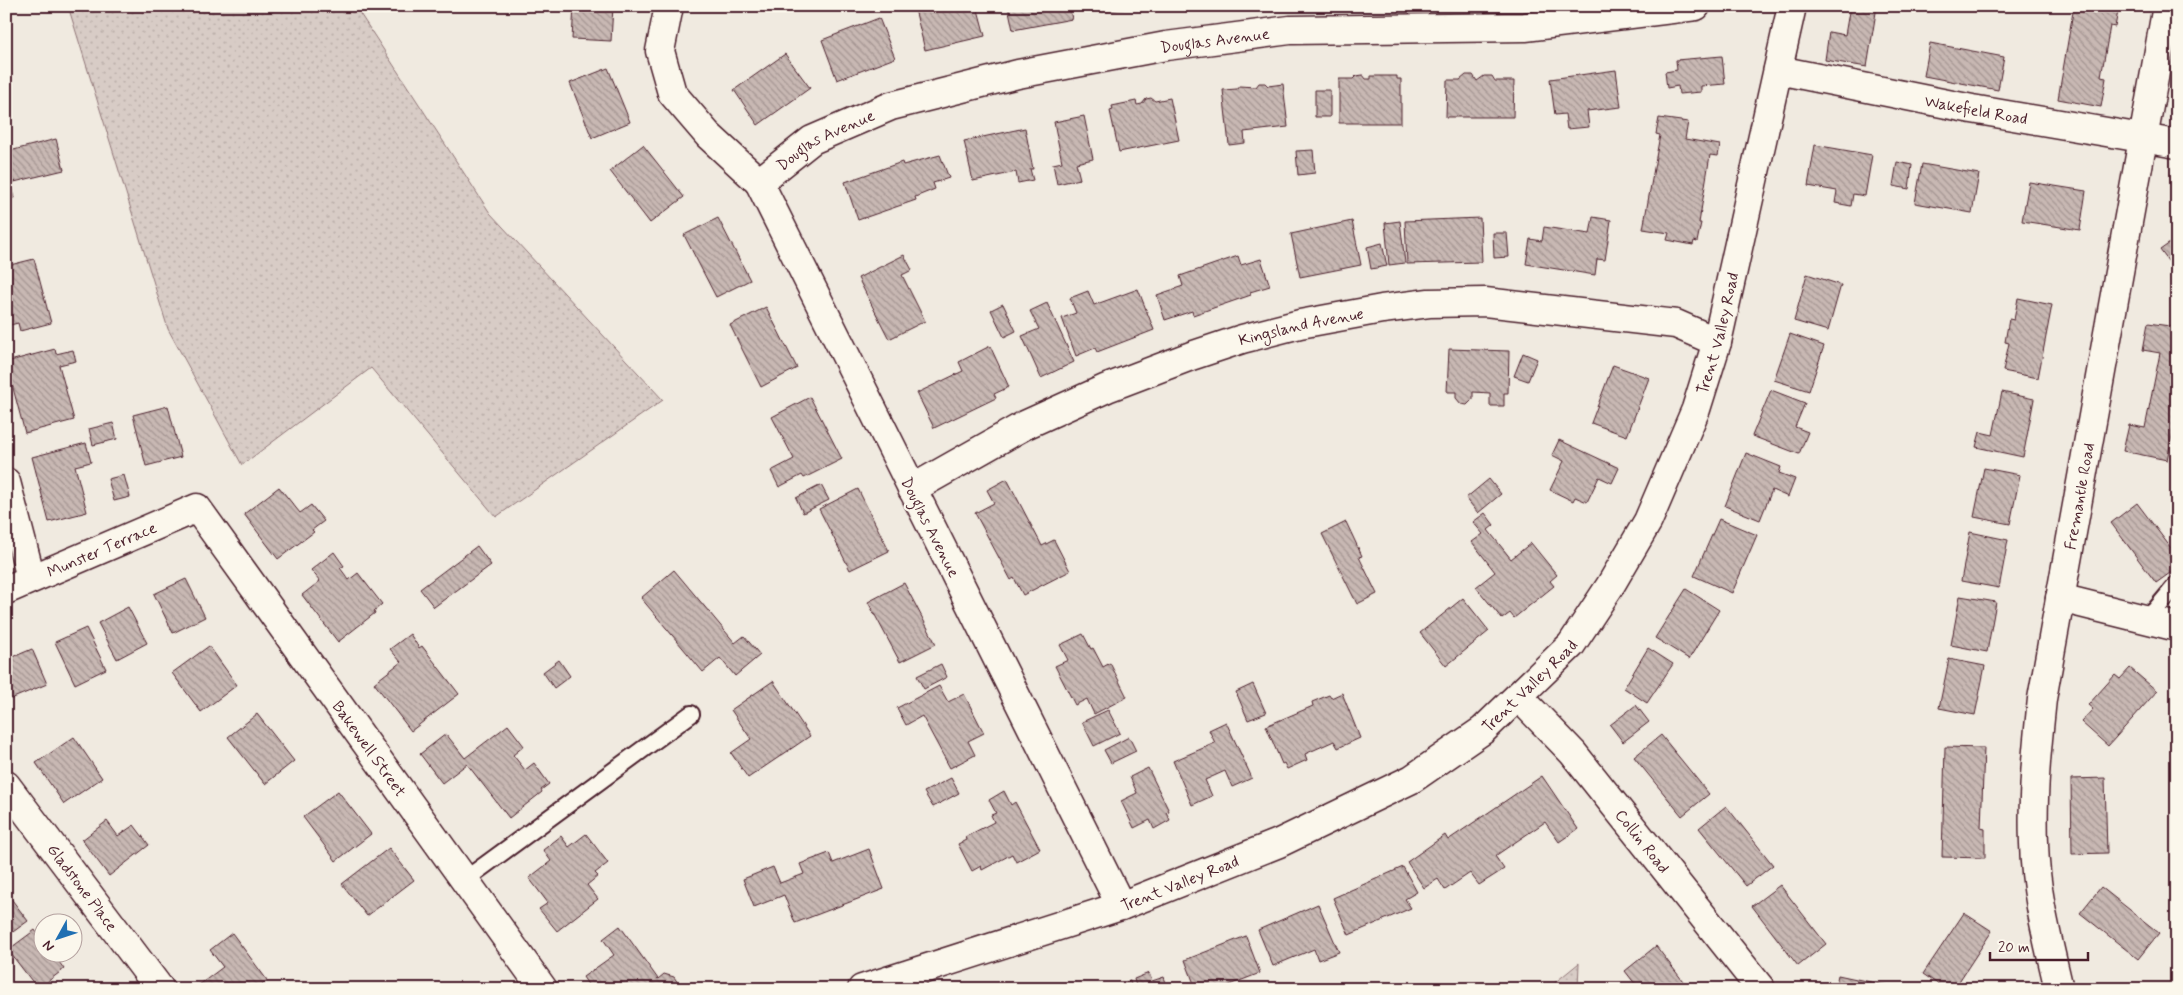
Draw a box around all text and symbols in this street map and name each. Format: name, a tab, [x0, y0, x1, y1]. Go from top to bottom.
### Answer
street label: Douglas Avenue	[1159, 24, 1271, 59]
street label: Wakefield Road	[1923, 91, 2029, 130]
street label: Douglas Avenue	[773, 105, 878, 176]
street label: Trent Valley Road	[1692, 271, 1744, 397]
street label: Kingsland Avenue	[1237, 304, 1365, 351]
street label: Fremantle Road	[2060, 441, 2100, 551]
street label: Douglas Avenue	[895, 474, 964, 582]
street label: Munster Terrace	[44, 518, 160, 583]
street label: Trent Valley Road	[1478, 636, 1583, 738]
street label: Bakewell Street	[327, 697, 411, 802]
street label: Collin Road	[1610, 805, 1674, 878]
street label: Gladstone Place	[42, 840, 122, 936]
street label: Trent Valley Road	[1118, 851, 1242, 917]
north arrow	[32, 912, 82, 962]
scale bar	[1990, 930, 2088, 962]
text: N	[39, 936, 59, 955]
text: 20 m	[1998, 938, 2030, 958]

